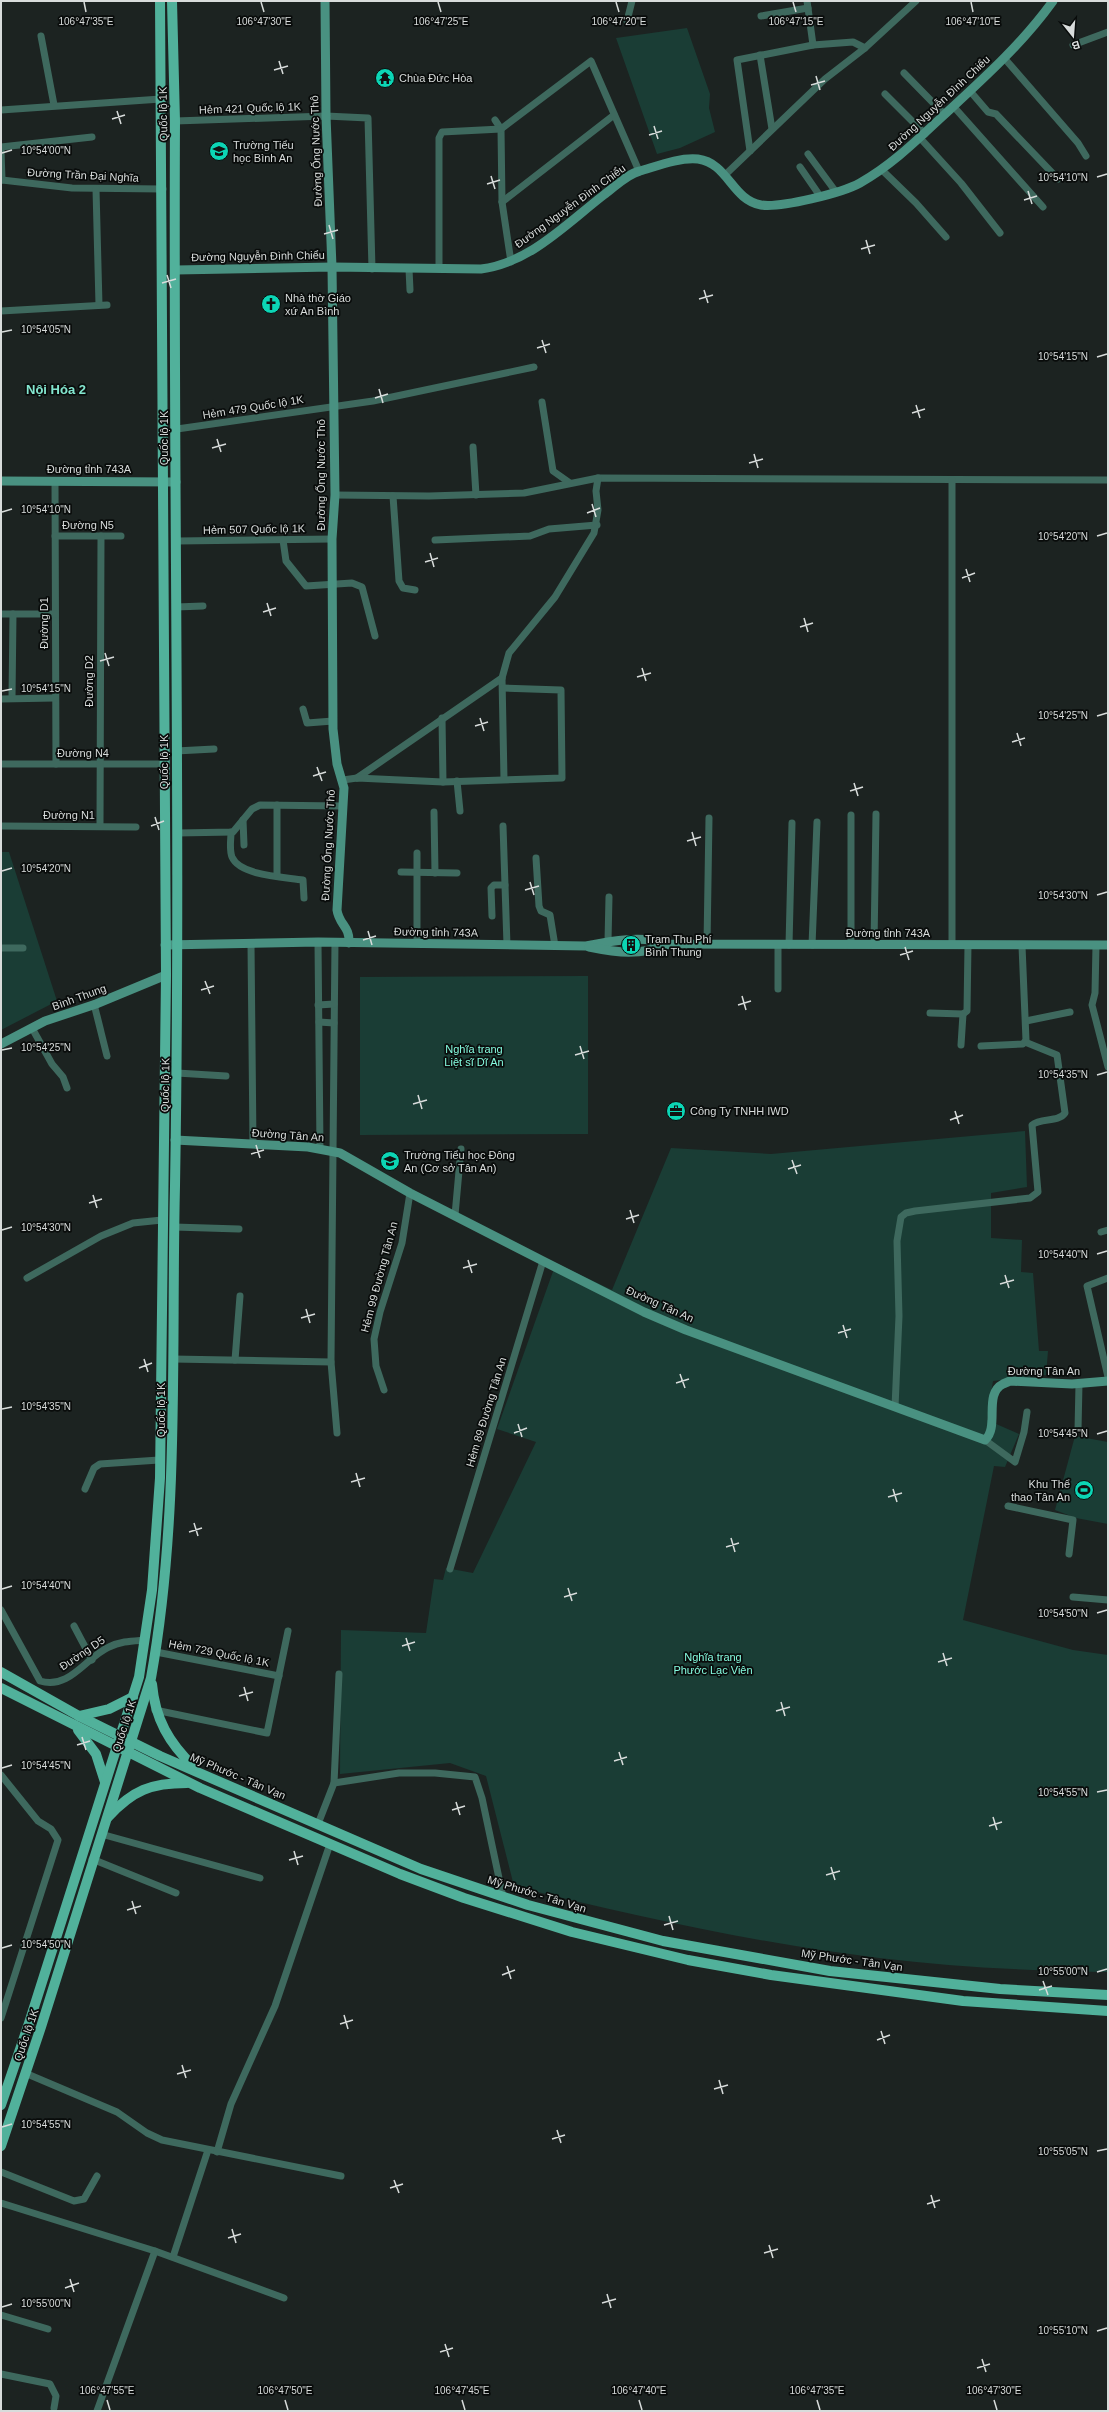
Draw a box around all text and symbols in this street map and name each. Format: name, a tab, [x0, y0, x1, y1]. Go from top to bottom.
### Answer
text: 106°47'35"E	[58, 16, 114, 27]
text: 106°47'30"E	[236, 16, 292, 27]
text: 106°47'25"E	[413, 16, 469, 27]
text: 106°47'20"E	[591, 16, 647, 27]
text: 106°47'15"E	[768, 16, 824, 27]
text: 106°47'10"E	[945, 16, 1001, 27]
north arrow	[1053, 16, 1093, 56]
text: B	[1070, 39, 1081, 52]
street label: Đường Nguyễn Đình Chiểu	[886, 53, 992, 153]
temple icon: Chùa Đức Hòa	[374, 67, 396, 89]
place label: Chùa Đức Hòa	[399, 72, 473, 84]
street label: Quốc lộ 1K	[157, 86, 169, 141]
street label: Đường Ống Nước Thô	[307, 95, 324, 207]
street label: Hẻm 421 Quốc lộ 1K	[199, 100, 302, 116]
place label: Trường Tiểu học Bình An	[233, 139, 294, 164]
school or university icon: Trường Tiểu học Bình An	[208, 140, 230, 162]
text: 10°54'00"N	[21, 145, 71, 156]
street label: Đường Nguyễn Đình Chiểu	[512, 162, 628, 250]
street label: Đường Trần Đại Nghĩa	[27, 166, 140, 184]
text: 10°54'10"N	[1038, 172, 1088, 183]
street label: Đường Nguyễn Đình Chiểu	[191, 249, 325, 263]
place label: Nhà thờ Giáo xứ An Bình	[285, 292, 351, 317]
church icon: Nhà thờ Giáo xứ An Bình	[260, 293, 282, 315]
text: 10°54'05"N	[21, 324, 71, 335]
text: 10°54'15"N	[1038, 351, 1088, 362]
district label: Nội Hóa 2	[26, 382, 86, 397]
street label: Hẻm 479 Quốc lộ 1K	[202, 393, 305, 421]
street label: Quốc lộ 1K	[158, 410, 170, 465]
street label: Đường Ống Nước Thô	[314, 419, 327, 531]
street label: Đường tỉnh 743A	[47, 463, 132, 475]
text: 10°54'10"N	[21, 504, 71, 515]
street label: Đường N5	[62, 519, 114, 531]
street label: Hẻm 507 Quốc lộ 1K	[203, 522, 306, 536]
text: 10°54'20"N	[1038, 531, 1088, 542]
street label: Đường D1	[38, 597, 50, 649]
street label: Đường D2	[83, 655, 95, 707]
text: 10°54'15"N	[21, 683, 71, 694]
text: 10°54'25"N	[1038, 710, 1088, 721]
street label: Quốc lộ 1K	[158, 734, 170, 789]
street label: Đường N4	[57, 747, 109, 759]
street label: Đường Ống Nước Thô	[318, 789, 337, 901]
street label: Đường N1	[43, 809, 95, 821]
text: 10°54'20"N	[21, 863, 71, 874]
text: 10°54'30"N	[1038, 890, 1088, 901]
street label: Đường tỉnh 743A	[394, 925, 479, 939]
street label: Đường tỉnh 743A	[846, 927, 931, 939]
place label: Trạm Thu Phí Bình Thung	[645, 933, 712, 958]
building icon: Trạm Thu Phí Bình Thung	[620, 934, 642, 956]
street label: Bình Thung	[50, 982, 108, 1012]
text: 10°54'25"N	[21, 1042, 71, 1053]
park label: Nghĩa trang Liệt sĩ Dĩ An	[444, 1043, 504, 1068]
street label: Quốc lộ 1K	[159, 1057, 171, 1112]
text: 10°54'35"N	[1038, 1069, 1088, 1080]
office icon: Công Ty TNHH IWD	[665, 1100, 687, 1122]
place label: Công Ty TNHH IWD	[690, 1105, 789, 1117]
street label: Đường Tân An	[251, 1126, 325, 1144]
place label: Trường Tiểu học Đông An (Cơ sở Tân An)	[404, 1149, 515, 1174]
school or university icon: Trường Tiểu học Đông An (Cơ sở Tân An)	[379, 1150, 401, 1172]
street label: Hẻm 99 Đường Tân An	[358, 1220, 400, 1334]
text: 10°54'30"N	[21, 1222, 71, 1233]
text: 10°54'40"N	[1038, 1249, 1088, 1260]
street label: Đường Tân An	[624, 1284, 696, 1324]
street label: Hẻm 89 Đường Tân An	[464, 1356, 508, 1468]
street label: Đường Tân An	[1008, 1365, 1080, 1377]
street label: Quốc lộ 1K	[155, 1382, 167, 1437]
text: 10°54'35"N	[21, 1401, 71, 1412]
text: 10°54'45"N	[1038, 1428, 1088, 1439]
place label: Khu Thể thao Tân An	[1011, 1478, 1070, 1503]
sports icon: Khu Thể thao Tân An	[1073, 1479, 1095, 1501]
text: 10°54'40"N	[21, 1580, 71, 1591]
text: 10°54'50"N	[1038, 1608, 1088, 1619]
street label: Đường D5	[57, 1634, 107, 1672]
street label: Hẻm 729 Quốc lộ 1K	[168, 1637, 271, 1669]
park label: Nghĩa trang Phước Lạc Viên	[673, 1651, 753, 1676]
street label: Quốc lộ 1K	[110, 1698, 138, 1754]
street label: Mỹ Phước - Tân Vạn	[189, 1750, 287, 1802]
text: 10°54'45"N	[21, 1760, 71, 1771]
text: 10°54'55"N	[1038, 1787, 1088, 1798]
street label: Mỹ Phước - Tân Vạn	[486, 1873, 588, 1915]
text: 10°54'50"N	[21, 1939, 71, 1950]
street label: Mỹ Phước - Tân Vạn	[800, 1947, 904, 1973]
text: 10°55'00"N	[1038, 1966, 1088, 1977]
street label: Quốc lộ 1K	[11, 2007, 41, 2063]
text: 10°54'55"N	[21, 2119, 71, 2130]
text: 10°55'05"N	[1038, 2146, 1088, 2157]
text: 10°55'00"N	[21, 2298, 71, 2309]
text: 10°55'10"N	[1038, 2325, 1088, 2336]
text: 106°47'55"E	[79, 2385, 135, 2396]
text: 106°47'50"E	[257, 2385, 313, 2396]
text: 106°47'45"E	[434, 2385, 490, 2396]
text: 106°47'40"E	[611, 2385, 667, 2396]
text: 106°47'35"E	[789, 2385, 845, 2396]
text: 106°47'30"E	[966, 2385, 1022, 2396]

